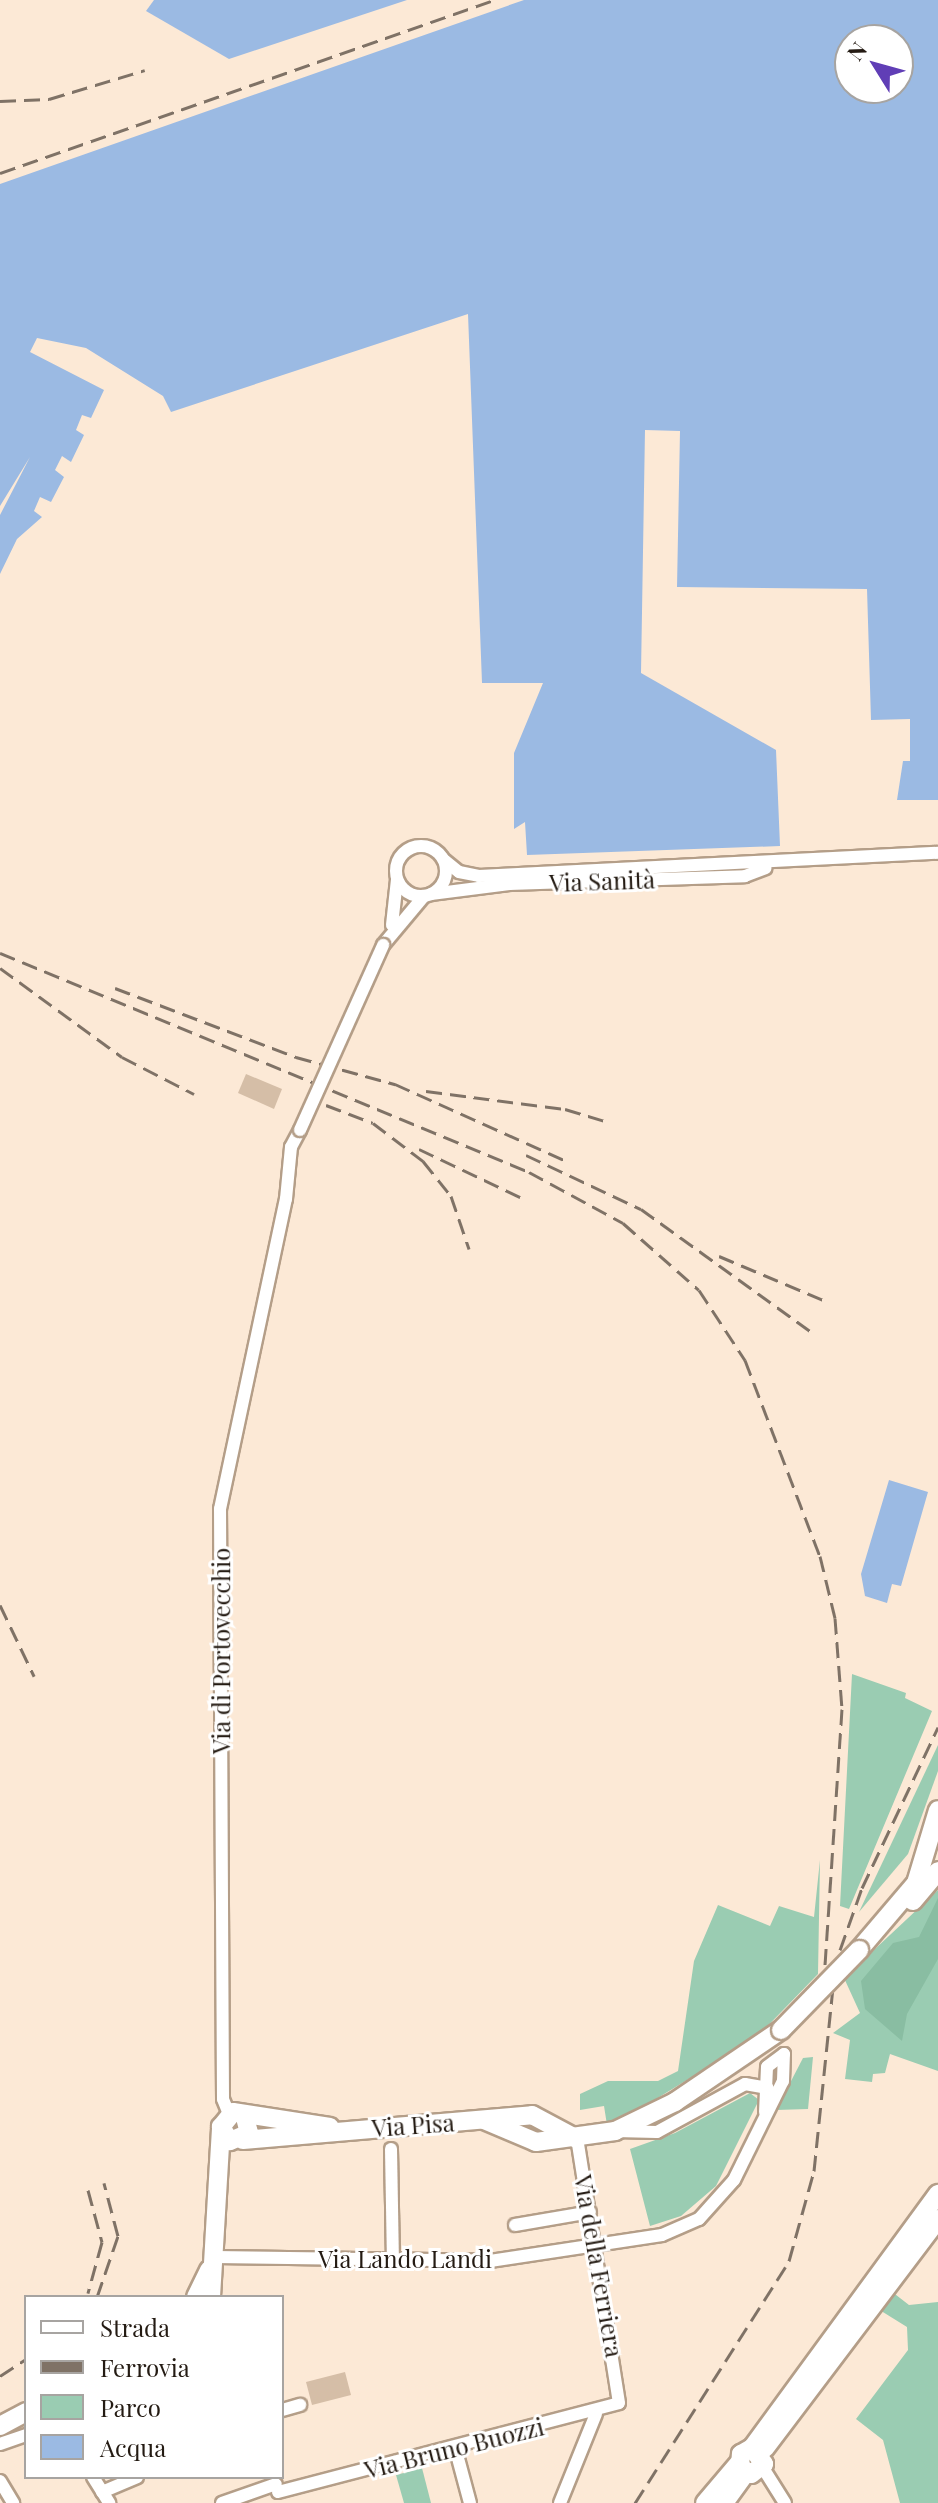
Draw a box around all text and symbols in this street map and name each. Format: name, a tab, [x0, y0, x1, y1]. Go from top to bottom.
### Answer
north arrow	[834, 24, 914, 104]
text: N	[840, 35, 873, 66]
street label: Via Sanità	[548, 865, 656, 897]
street label: Via di Portovecchio	[207, 1548, 235, 1754]
street label: Via Pisa	[371, 2108, 455, 2142]
street label: Via della Ferriera	[569, 2172, 629, 2360]
street label: Via Lando Landi	[318, 2245, 492, 2273]
legend	[24, 2295, 284, 2479]
text: Strada	[100, 2311, 170, 2343]
text: Ferrovia	[100, 2351, 190, 2383]
text: Parco	[100, 2391, 161, 2423]
street label: Via Bruno Buozzi	[361, 2412, 547, 2484]
text: Acqua	[100, 2431, 166, 2463]

